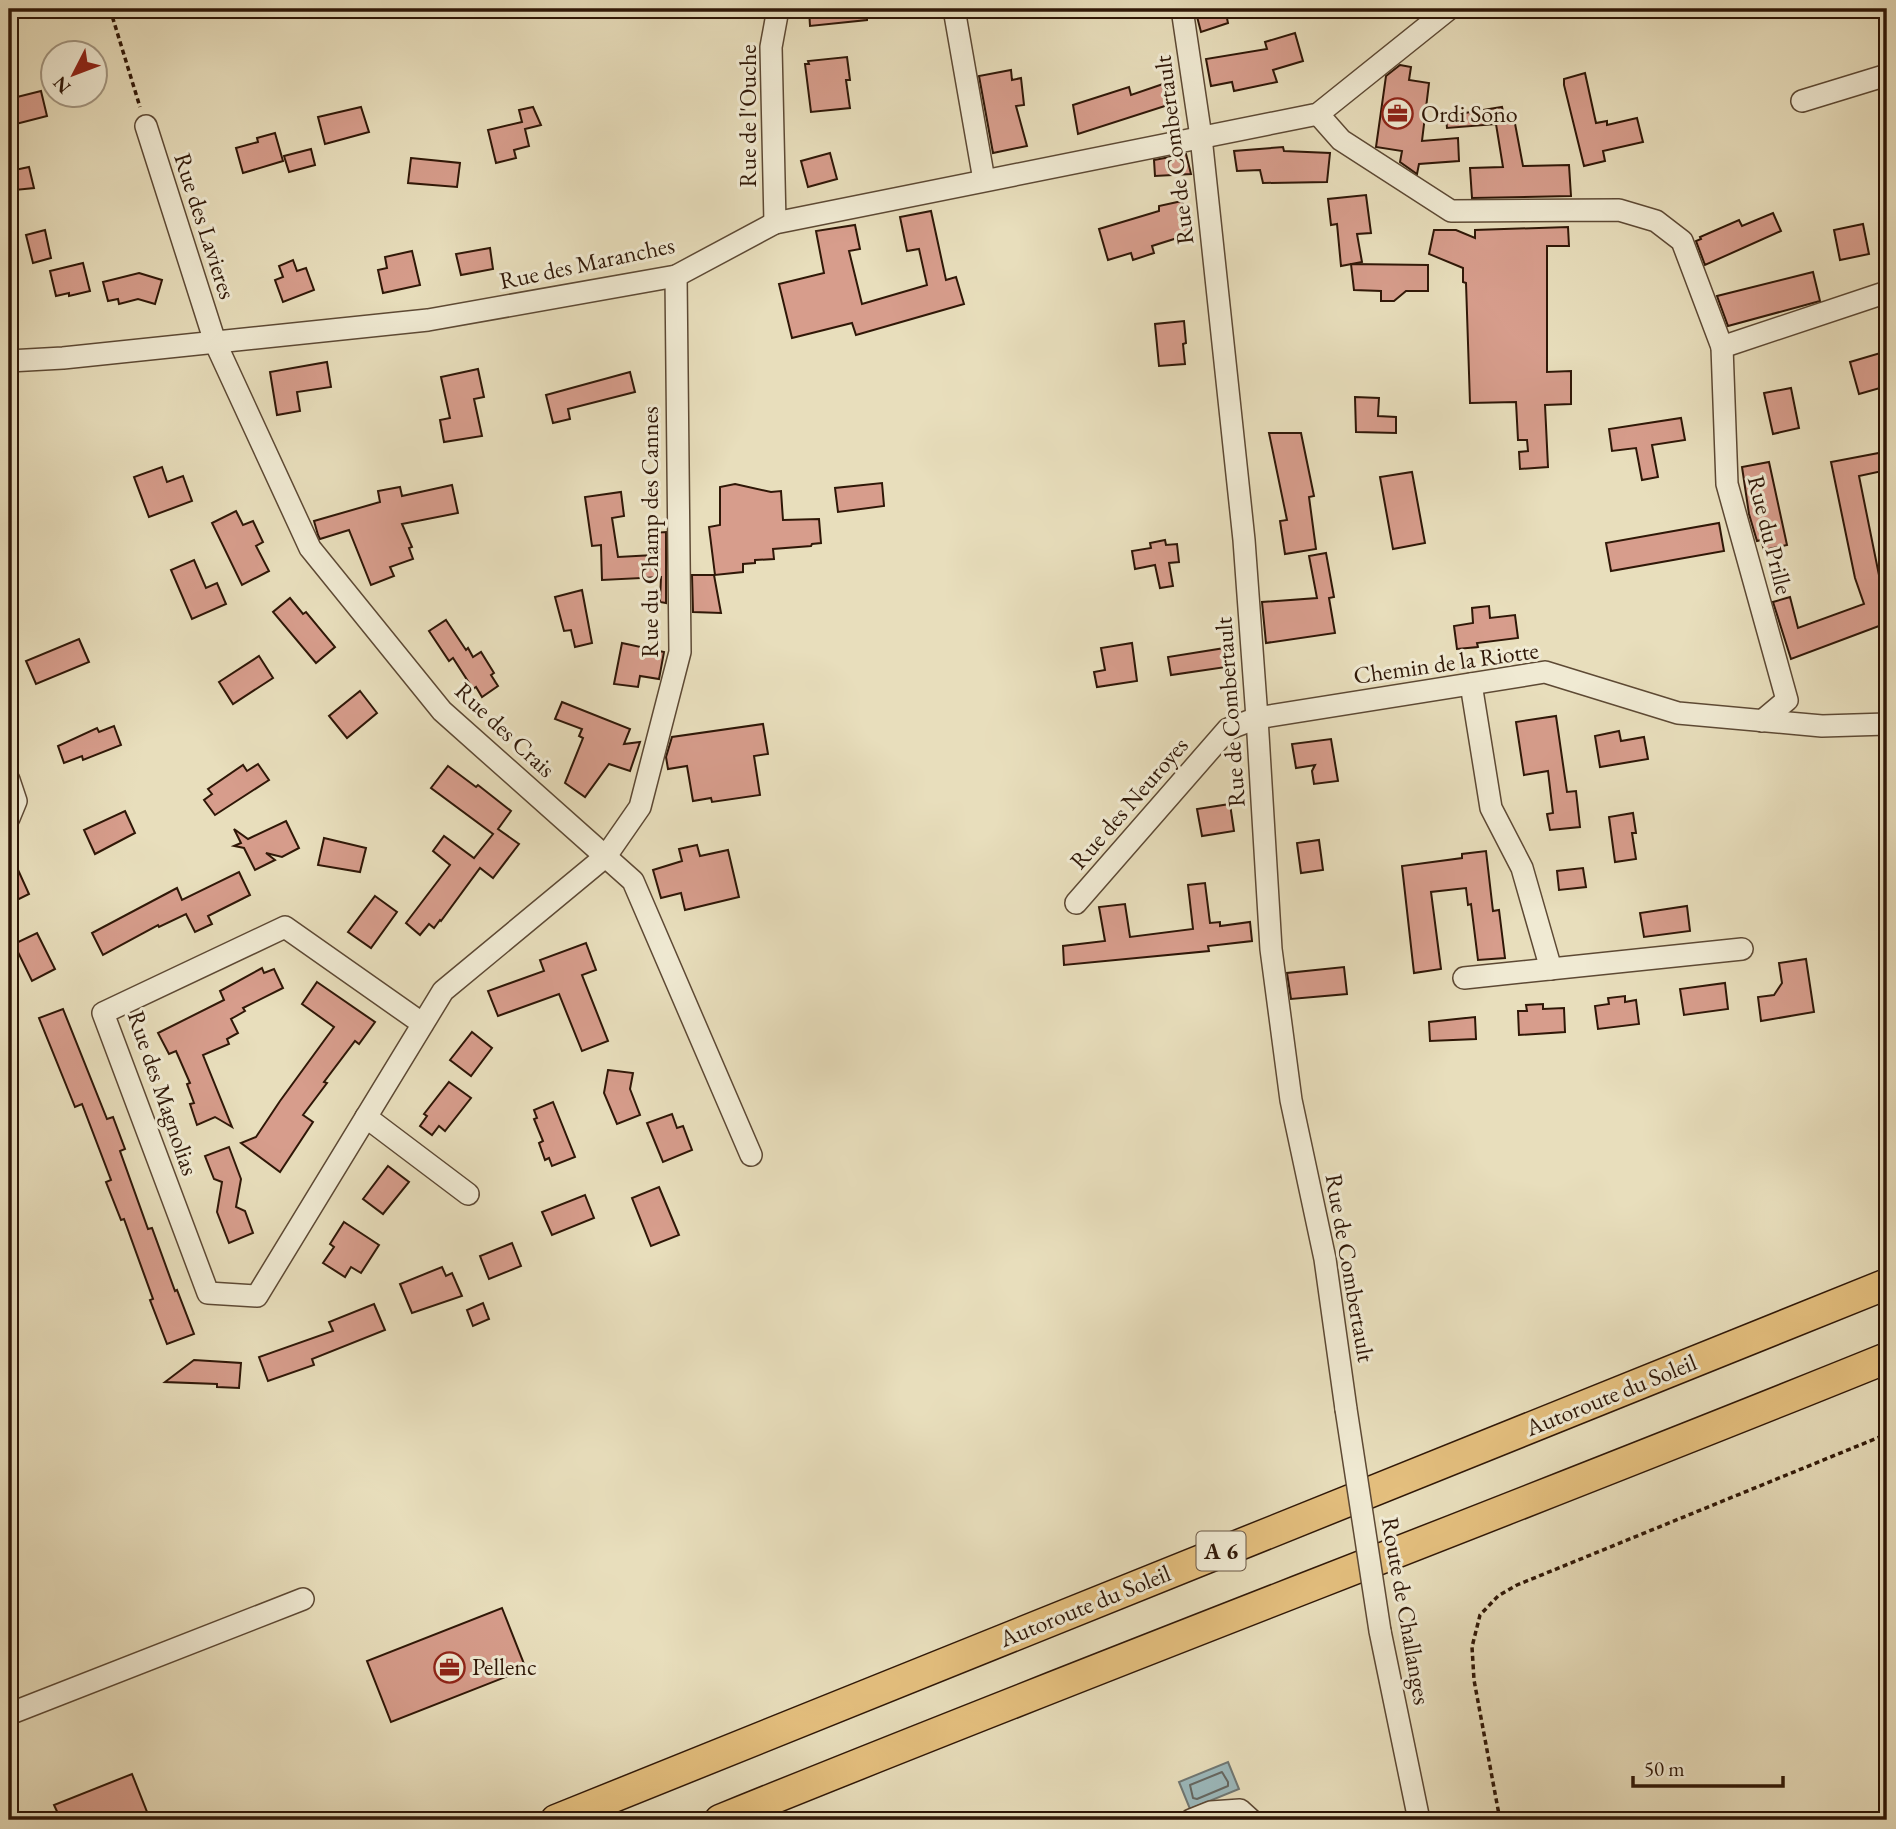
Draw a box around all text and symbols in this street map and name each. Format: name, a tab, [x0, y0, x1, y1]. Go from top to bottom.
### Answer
north arrow	[38, 38, 108, 108]
street label: Rue de l'Ouche	[732, 44, 763, 188]
street label: Rue de Combertault	[1146, 53, 1201, 247]
text: N	[47, 70, 76, 99]
office icon: Ordi Sono	[1381, 97, 1415, 131]
place label: Ordi Sono	[1421, 98, 1518, 129]
street label: Rue des Lavieres	[167, 149, 244, 303]
street label: Rue des Maranches	[497, 229, 677, 296]
street label: Rue du Champ des Cannes	[634, 406, 665, 658]
street label: Rue du Prille	[1741, 472, 1800, 598]
street label: Rue de Combertault	[1207, 615, 1252, 808]
street label: Chemin de la Riotte	[1351, 634, 1540, 691]
street label: Rue des Crais	[449, 675, 562, 784]
street label: Rue des Neuroyes	[1063, 730, 1195, 875]
street label: Rue des Magnolias	[121, 1006, 206, 1179]
street label: Rue de Combertault	[1319, 1171, 1382, 1365]
street label: Autoroute du Soleil	[1520, 1346, 1701, 1443]
street label: Route de Challanges	[1375, 1515, 1438, 1707]
road number: A 6	[1196, 1532, 1246, 1570]
street label: Autoroute du Soleil	[994, 1557, 1175, 1654]
office icon: Pellenc	[432, 1650, 466, 1684]
place label: Pellenc	[472, 1651, 537, 1682]
scale bar	[1633, 1745, 1784, 1789]
text: 50 m	[1644, 1755, 1685, 1782]

